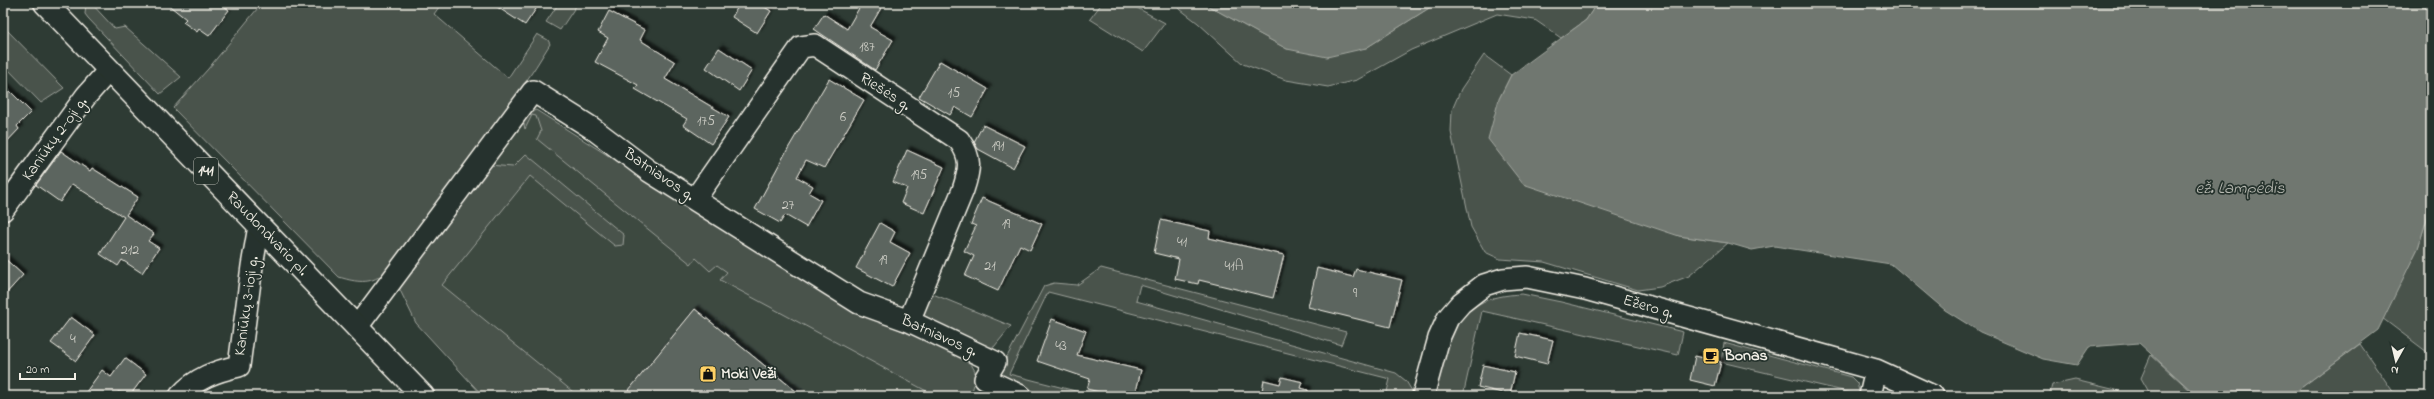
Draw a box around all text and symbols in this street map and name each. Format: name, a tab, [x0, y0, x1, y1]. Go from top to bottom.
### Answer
house number: 187	[859, 37, 875, 58]
street label: Riešės g.	[855, 66, 915, 118]
house number: 15	[948, 83, 960, 104]
street label: Kaniūkų 2-oji g.	[16, 92, 94, 186]
house number: 6	[840, 107, 846, 128]
house number: 175	[697, 111, 715, 132]
house number: 191	[991, 136, 1005, 157]
street label: Batniavos g.	[618, 142, 699, 208]
road number: 141	[194, 158, 218, 184]
house number: 195	[911, 165, 927, 186]
water label: ež. Lampėdis	[2195, 176, 2285, 201]
street label: Raudondvario pl.	[220, 186, 314, 282]
house number: 27	[782, 195, 795, 216]
house number: 19	[1002, 214, 1011, 235]
house number: 41	[1177, 232, 1188, 253]
house number: 212	[121, 240, 139, 261]
house number: 19	[879, 250, 888, 271]
street label: Kaniūkų 3-ioji g.	[228, 255, 266, 357]
house number: 21	[984, 256, 996, 277]
house number: 41A	[1225, 256, 1243, 277]
house number: 9	[1353, 283, 1358, 304]
street label: Ežero g.	[1620, 288, 1676, 326]
street label: Batniavos g.	[896, 308, 981, 363]
house number: 4	[70, 329, 76, 350]
house number: 43	[1055, 336, 1067, 357]
north arrow	[2376, 341, 2416, 381]
place label: Bonas	[1723, 344, 1768, 368]
cafe icon: Bonas	[1701, 346, 1721, 366]
scale bar	[20, 355, 75, 381]
text: 20 m	[26, 361, 49, 379]
text: N	[2390, 361, 2400, 378]
place label: Moki Veži	[721, 362, 777, 386]
shop icon: Moki Veži	[698, 364, 718, 384]

